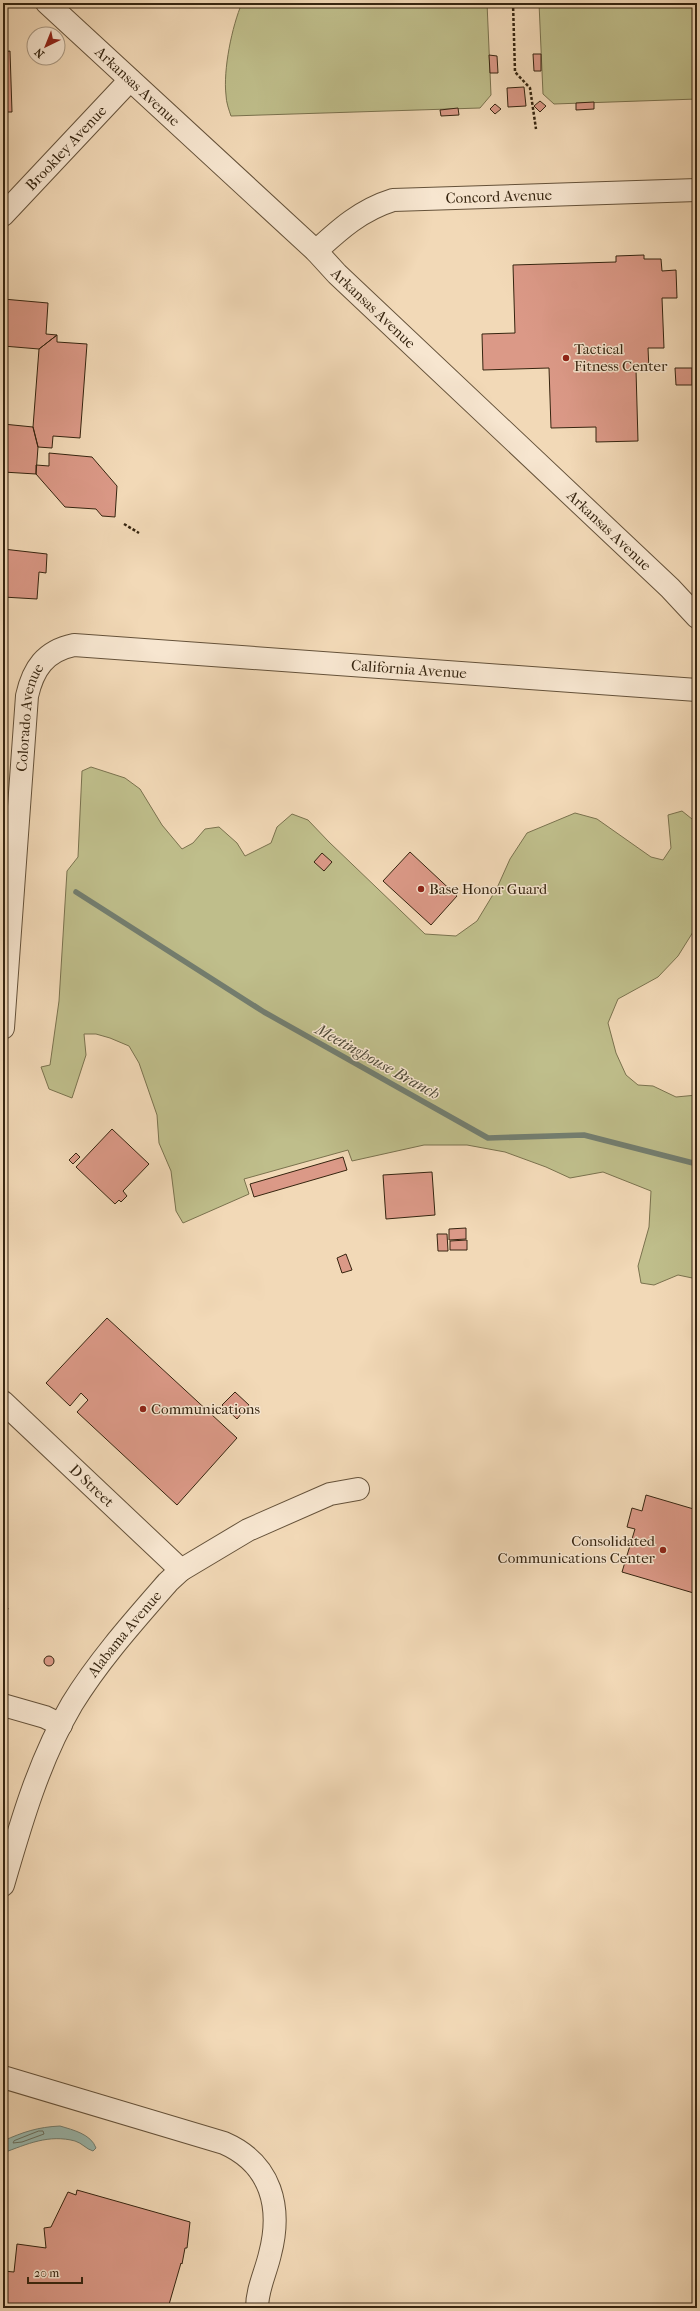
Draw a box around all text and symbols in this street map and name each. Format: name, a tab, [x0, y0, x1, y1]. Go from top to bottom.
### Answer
north arrow	[26, 26, 66, 66]
street label: Arkansas Avenue	[91, 42, 184, 130]
text: N	[32, 45, 47, 61]
street label: Brookley Avenue	[22, 101, 111, 194]
street label: Concord Avenue	[445, 186, 553, 207]
street label: Arkansas Avenue	[327, 264, 420, 353]
place label: Tactical Fitness Center	[574, 340, 668, 375]
marker: Tactical Fitness Center	[561, 353, 571, 363]
street label: Arkansas Avenue	[563, 486, 655, 575]
street label: California Avenue	[351, 656, 468, 682]
street label: Colorado Avenue	[13, 659, 48, 772]
place label: Base Honor Guard	[429, 880, 548, 898]
marker: Base Honor Guard	[416, 884, 426, 894]
water label: Meetinghouse Branch	[311, 1019, 443, 1103]
place label: Communications	[151, 1400, 260, 1418]
marker: Communications	[138, 1404, 148, 1414]
street label: D Street	[66, 1461, 118, 1511]
place label: Consolidated Communications Center	[498, 1532, 656, 1567]
marker: Consolidated Communications Center	[658, 1545, 668, 1555]
street label: Alabama Avenue	[83, 1586, 166, 1681]
scale bar	[28, 2259, 82, 2285]
text: 20 m	[34, 2266, 59, 2280]

